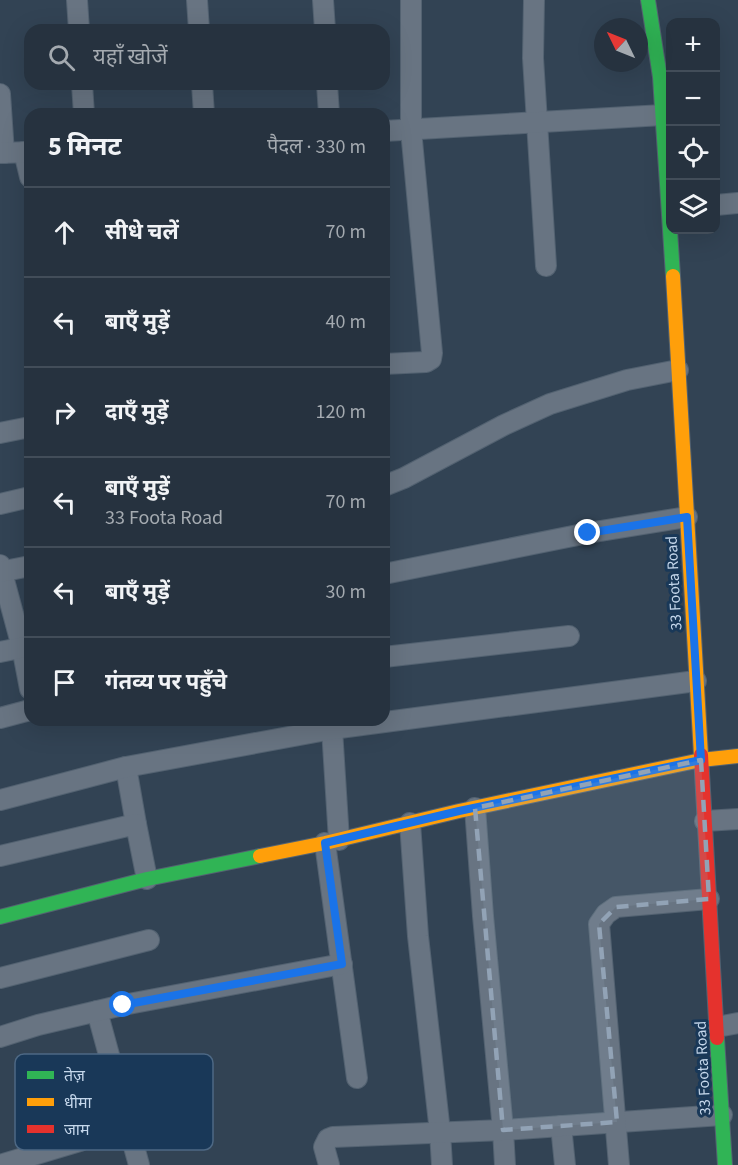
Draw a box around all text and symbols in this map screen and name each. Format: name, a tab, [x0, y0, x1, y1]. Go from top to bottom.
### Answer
north arrow	[594, 18, 648, 72]
map controls	[666, 18, 720, 234]
button: +	[666, 18, 720, 72]
search box	[24, 24, 390, 90]
icon: search	[45, 41, 78, 74]
text: यहाँ खोजें	[93, 41, 168, 73]
button: −	[666, 72, 720, 126]
button: locate	[666, 126, 720, 180]
text: 5 मिनट	[48, 128, 122, 165]
text: पैदल · 330 m	[267, 133, 366, 161]
button: layers	[666, 180, 720, 234]
icon: ahead	[48, 216, 81, 249]
text: सीधे चलें	[105, 216, 179, 248]
text: 70 m	[326, 218, 366, 246]
icon: left	[48, 306, 81, 339]
text: बाएँ मुड़ें	[105, 306, 170, 338]
text: 40 m	[326, 308, 366, 336]
icon: right	[48, 396, 81, 429]
text: दाएँ मुड़ें	[105, 396, 168, 428]
text: 120 m	[316, 398, 366, 426]
text: बाएँ मुड़ें	[105, 472, 170, 504]
icon: left	[48, 486, 81, 519]
text: 70 m	[326, 488, 366, 516]
text: 33 Foota Road	[105, 504, 223, 532]
route end	[574, 519, 600, 545]
street label: 33 Foota Road	[661, 535, 687, 631]
icon: left	[48, 576, 81, 609]
text: बाएँ मुड़ें	[105, 576, 170, 608]
text: 30 m	[326, 578, 366, 606]
icon: arrive	[48, 666, 81, 699]
text: गंतव्य पर पहुँचे	[105, 666, 227, 698]
route start	[109, 991, 135, 1017]
street label: 33 Foota Road	[690, 1020, 716, 1116]
legend	[15, 1054, 213, 1150]
text: तेज़	[64, 1065, 86, 1087]
text: धीमा	[64, 1092, 93, 1114]
text: जाम	[64, 1119, 90, 1141]

